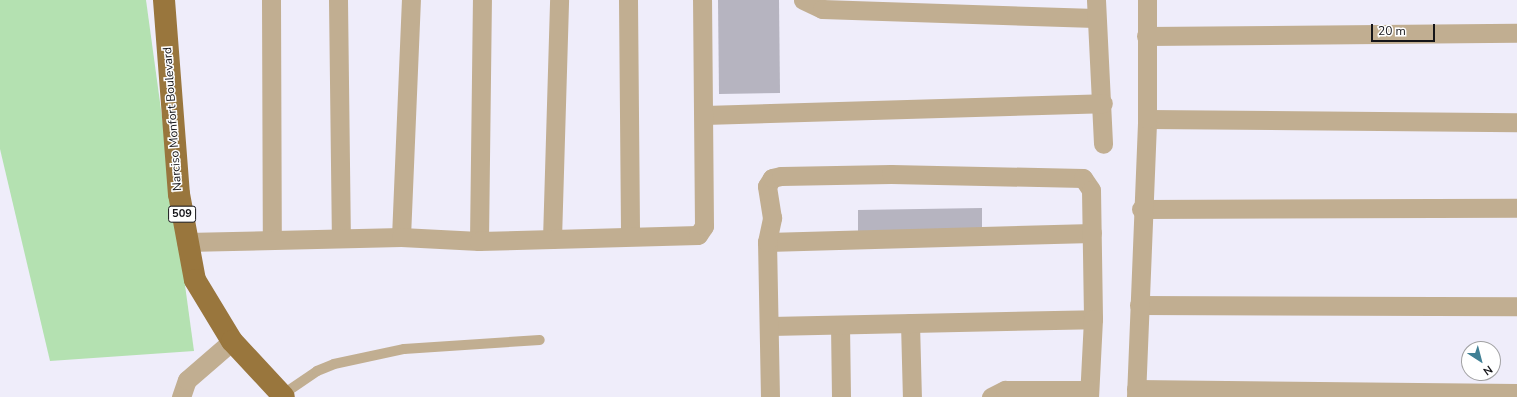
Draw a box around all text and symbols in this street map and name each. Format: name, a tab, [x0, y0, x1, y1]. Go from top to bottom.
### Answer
scale bar	[1373, 16, 1437, 42]
text: 20 m	[1378, 23, 1406, 39]
street label: Narciso Monfort Boulevard	[161, 46, 185, 192]
road number: 509	[168, 205, 196, 223]
north arrow	[1461, 341, 1501, 381]
text: N	[1480, 362, 1496, 379]

